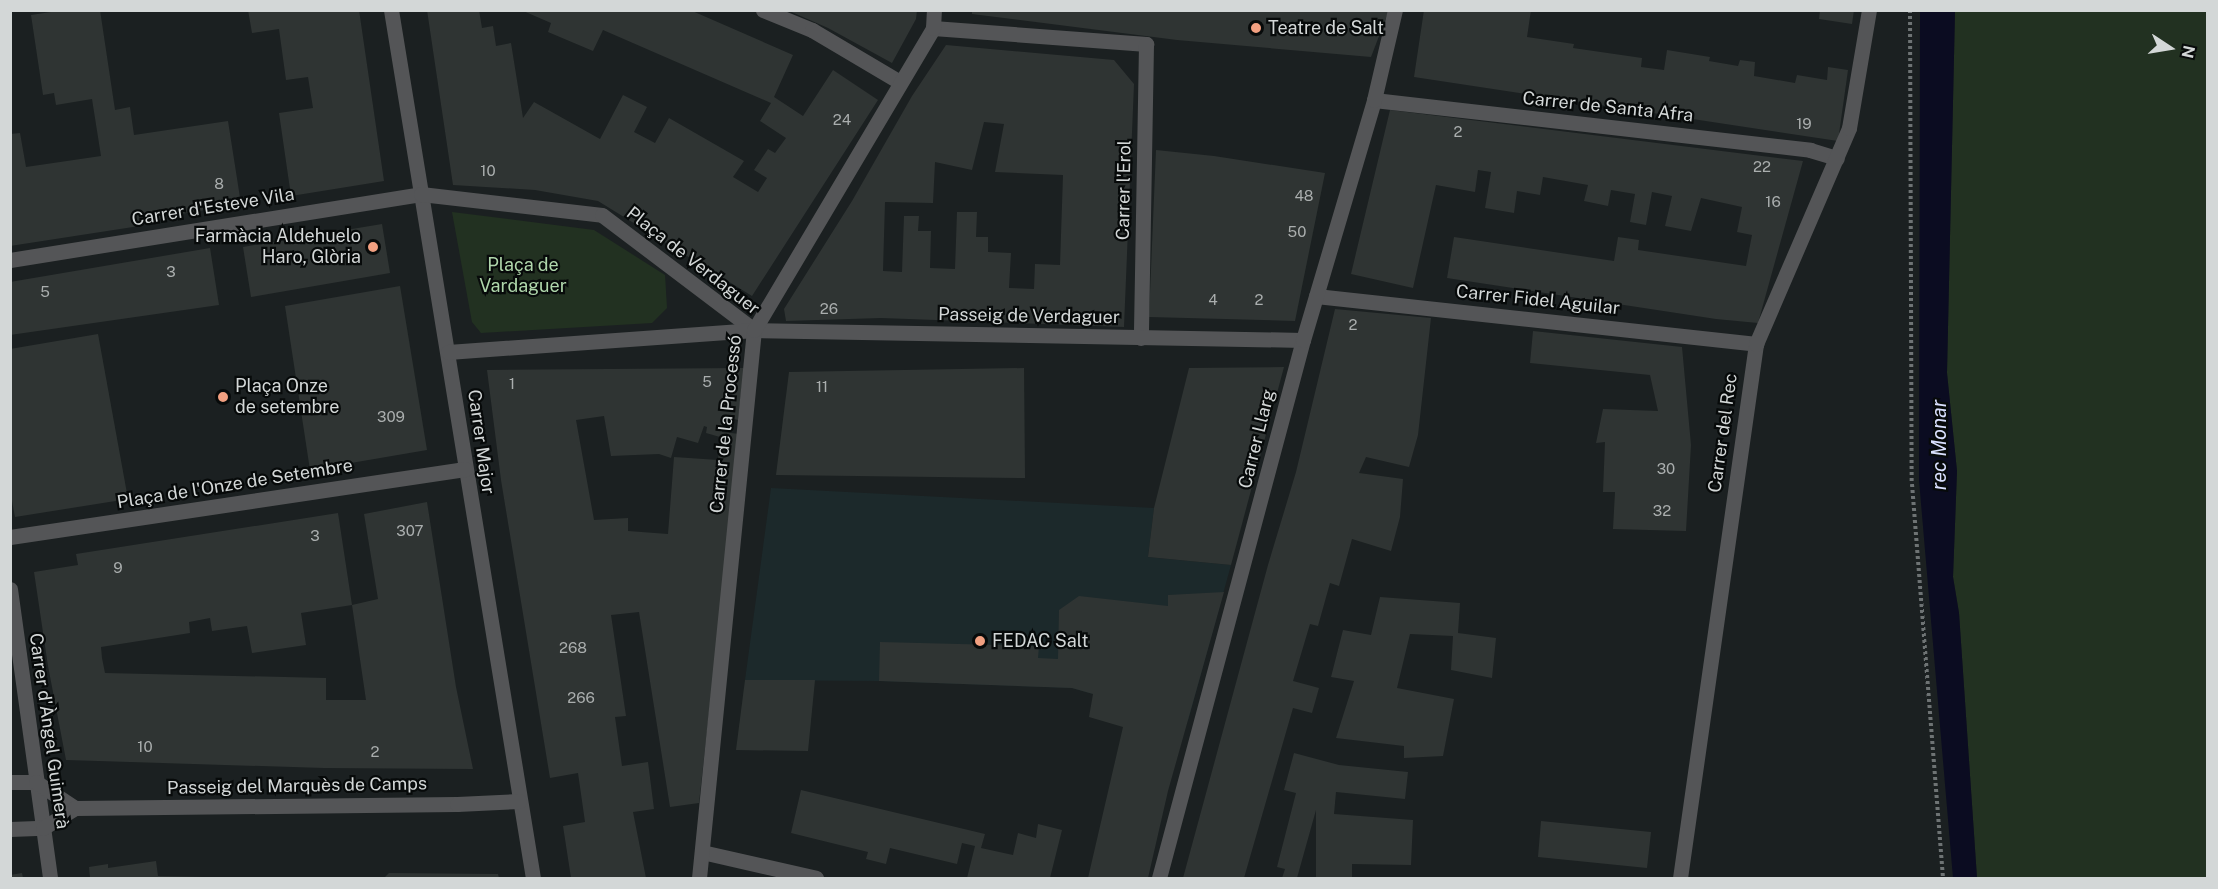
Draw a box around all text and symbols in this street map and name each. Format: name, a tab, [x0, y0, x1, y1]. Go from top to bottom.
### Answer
place label: Teatre de Salt	[1268, 17, 1385, 39]
north arrow	[2140, 18, 2200, 78]
marker: Teatre de Salt	[1249, 21, 1263, 35]
text: N	[2178, 44, 2199, 60]
street label: Carrer de Santa Afra	[1521, 87, 1695, 127]
house number: 24	[833, 111, 851, 129]
house number: 19	[1796, 115, 1812, 133]
house number: 2	[1454, 123, 1462, 141]
street label: Carrer l'Erol	[1112, 140, 1136, 240]
house number: 22	[1753, 158, 1771, 176]
house number: 10	[480, 162, 496, 180]
house number: 8	[214, 175, 224, 193]
street label: Carrer d'Esteve Vila	[130, 183, 296, 231]
house number: 48	[1294, 187, 1314, 205]
house number: 16	[1765, 193, 1781, 211]
street label: Plaça de Verdaguer	[622, 202, 764, 320]
house number: 50	[1288, 223, 1306, 241]
place label: Farmàcia Aldehuelo Haro, Glòria	[195, 226, 361, 268]
marker: Farmàcia Aldehuelo Haro, Glòria	[366, 240, 380, 254]
park label: Plaça de Vardaguer	[479, 255, 567, 298]
house number: 3	[166, 263, 176, 281]
street label: Carrer Fidel Aguilar	[1455, 281, 1621, 319]
house number: 5	[40, 283, 50, 301]
house number: 4	[1208, 291, 1218, 309]
house number: 2	[1255, 291, 1263, 309]
house number: 26	[820, 300, 838, 318]
street label: Passeig de Verdaguer	[938, 304, 1120, 328]
house number: 2	[1349, 316, 1357, 334]
street label: Carrer de la Processó	[706, 334, 746, 514]
street label: Carrer del Rec	[1704, 372, 1742, 494]
house number: 5	[702, 373, 712, 391]
house number: 1	[509, 375, 515, 393]
place label: Plaça Onze de setembre	[235, 376, 340, 418]
house number: 11	[816, 378, 828, 396]
street label: Carrer Llarg	[1234, 387, 1280, 491]
street label: Carrer Major	[463, 388, 499, 496]
marker: Plaça Onze de setembre	[216, 390, 230, 404]
water label: rec Monar	[1927, 400, 1951, 490]
house number: 309	[377, 408, 405, 426]
street label: Plaça de l'Onze de Setembre	[115, 455, 355, 513]
house number: 30	[1657, 460, 1675, 478]
house number: 32	[1653, 502, 1671, 520]
house number: 307	[396, 522, 424, 540]
house number: 3	[310, 527, 320, 545]
house number: 9	[113, 559, 123, 577]
place label: FEDAC Salt	[992, 630, 1089, 652]
street label: Carrer d'Àngel Guimerà	[25, 632, 73, 830]
marker: FEDAC Salt	[973, 634, 987, 648]
house number: 268	[559, 639, 587, 657]
house number: 266	[567, 689, 595, 707]
house number: 10	[137, 738, 153, 756]
house number: 2	[371, 743, 379, 761]
street label: Passeig del Marquès de Camps	[166, 773, 428, 799]

